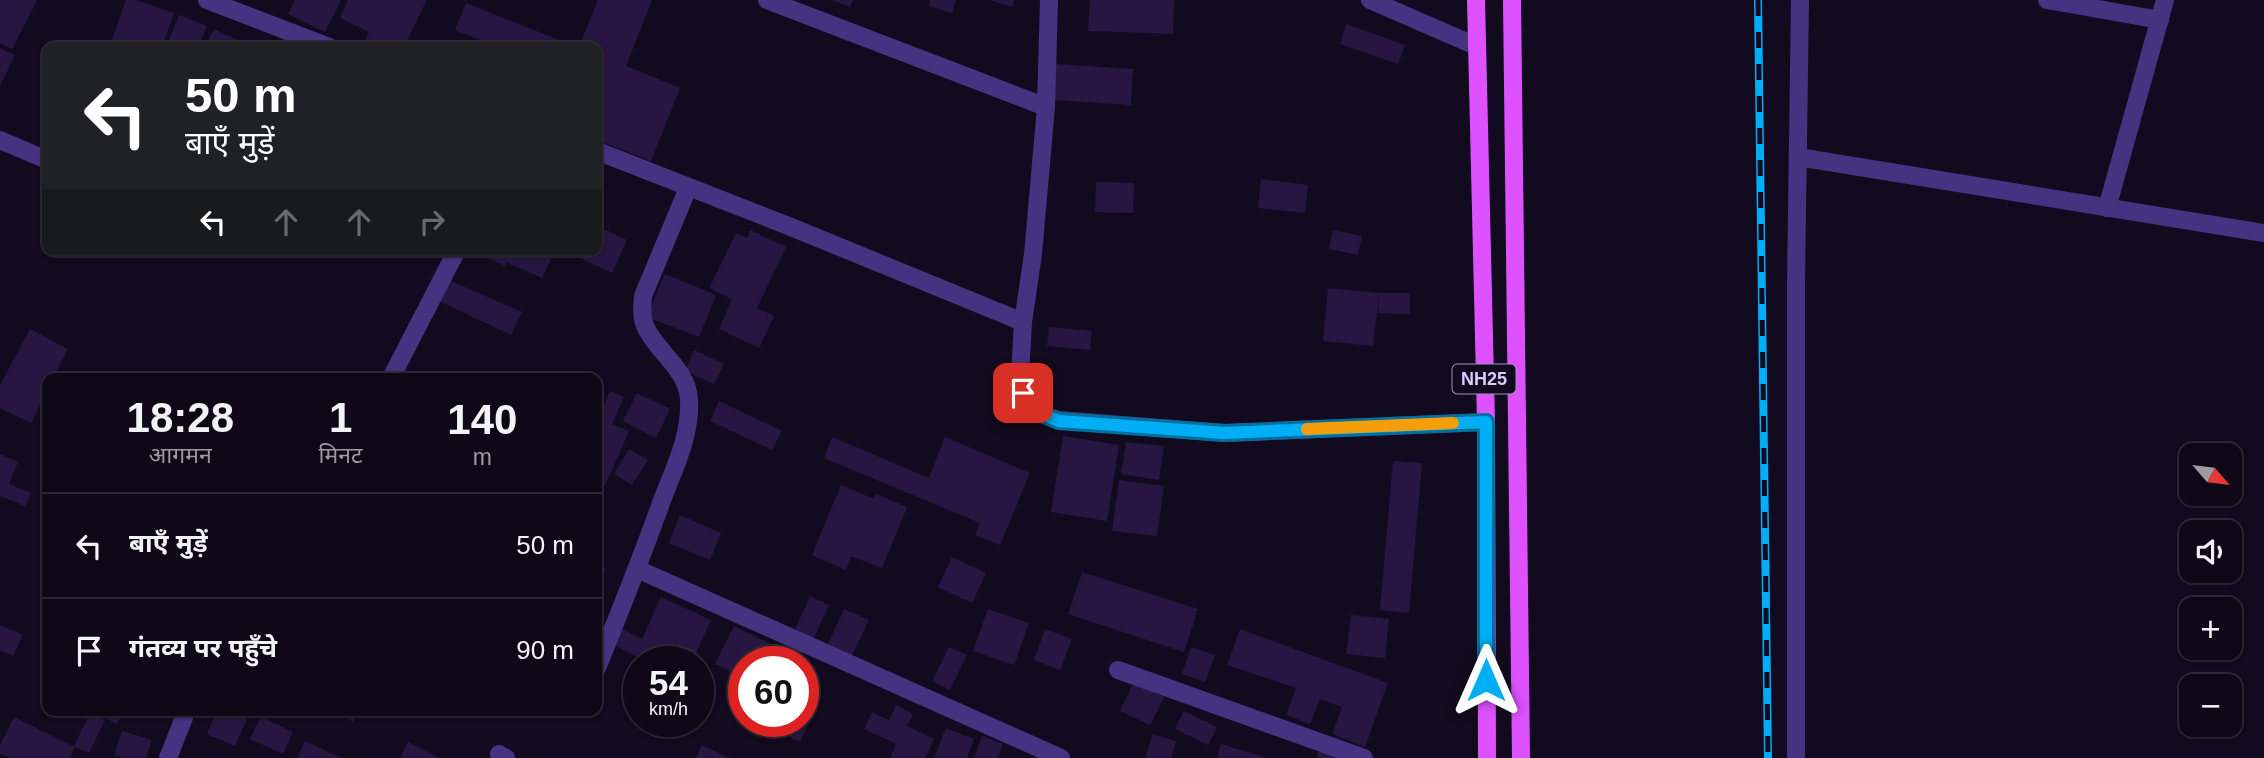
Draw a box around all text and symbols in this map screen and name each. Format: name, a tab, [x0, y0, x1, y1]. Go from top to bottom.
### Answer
text: 50 m	[185, 68, 297, 122]
icon: left	[70, 70, 161, 161]
text: बाएँ मुड़ें	[185, 125, 274, 161]
icon: left	[194, 203, 232, 241]
icon: ahead	[267, 203, 305, 241]
icon: ahead	[340, 203, 378, 241]
icon: right	[413, 203, 451, 241]
pin	[993, 363, 1053, 423]
road number: NH25	[1452, 365, 1516, 394]
icon: arrive	[1004, 374, 1042, 412]
text: 18:28	[127, 394, 234, 441]
text: 1	[329, 394, 352, 441]
text: 140	[447, 396, 517, 443]
text: आगमन	[149, 442, 212, 468]
text: मिनट	[319, 442, 363, 468]
north arrow	[2179, 443, 2242, 506]
map controls	[2179, 443, 2242, 737]
text: m	[473, 444, 492, 470]
button: sound	[2179, 520, 2242, 583]
icon: left	[70, 527, 108, 565]
text: बाएँ मुड़ें	[129, 528, 208, 558]
text: 50 m	[516, 530, 574, 560]
button: +	[2179, 597, 2242, 660]
icon: arrive	[70, 632, 108, 670]
text: गंतव्य पर पहुँचे	[129, 633, 277, 663]
text: 90 m	[516, 635, 574, 665]
position arrow	[1449, 643, 1523, 717]
speed limit sign: 60	[728, 646, 819, 737]
text: 54	[649, 663, 688, 702]
button: −	[2179, 674, 2242, 737]
text: km/h	[649, 699, 688, 719]

